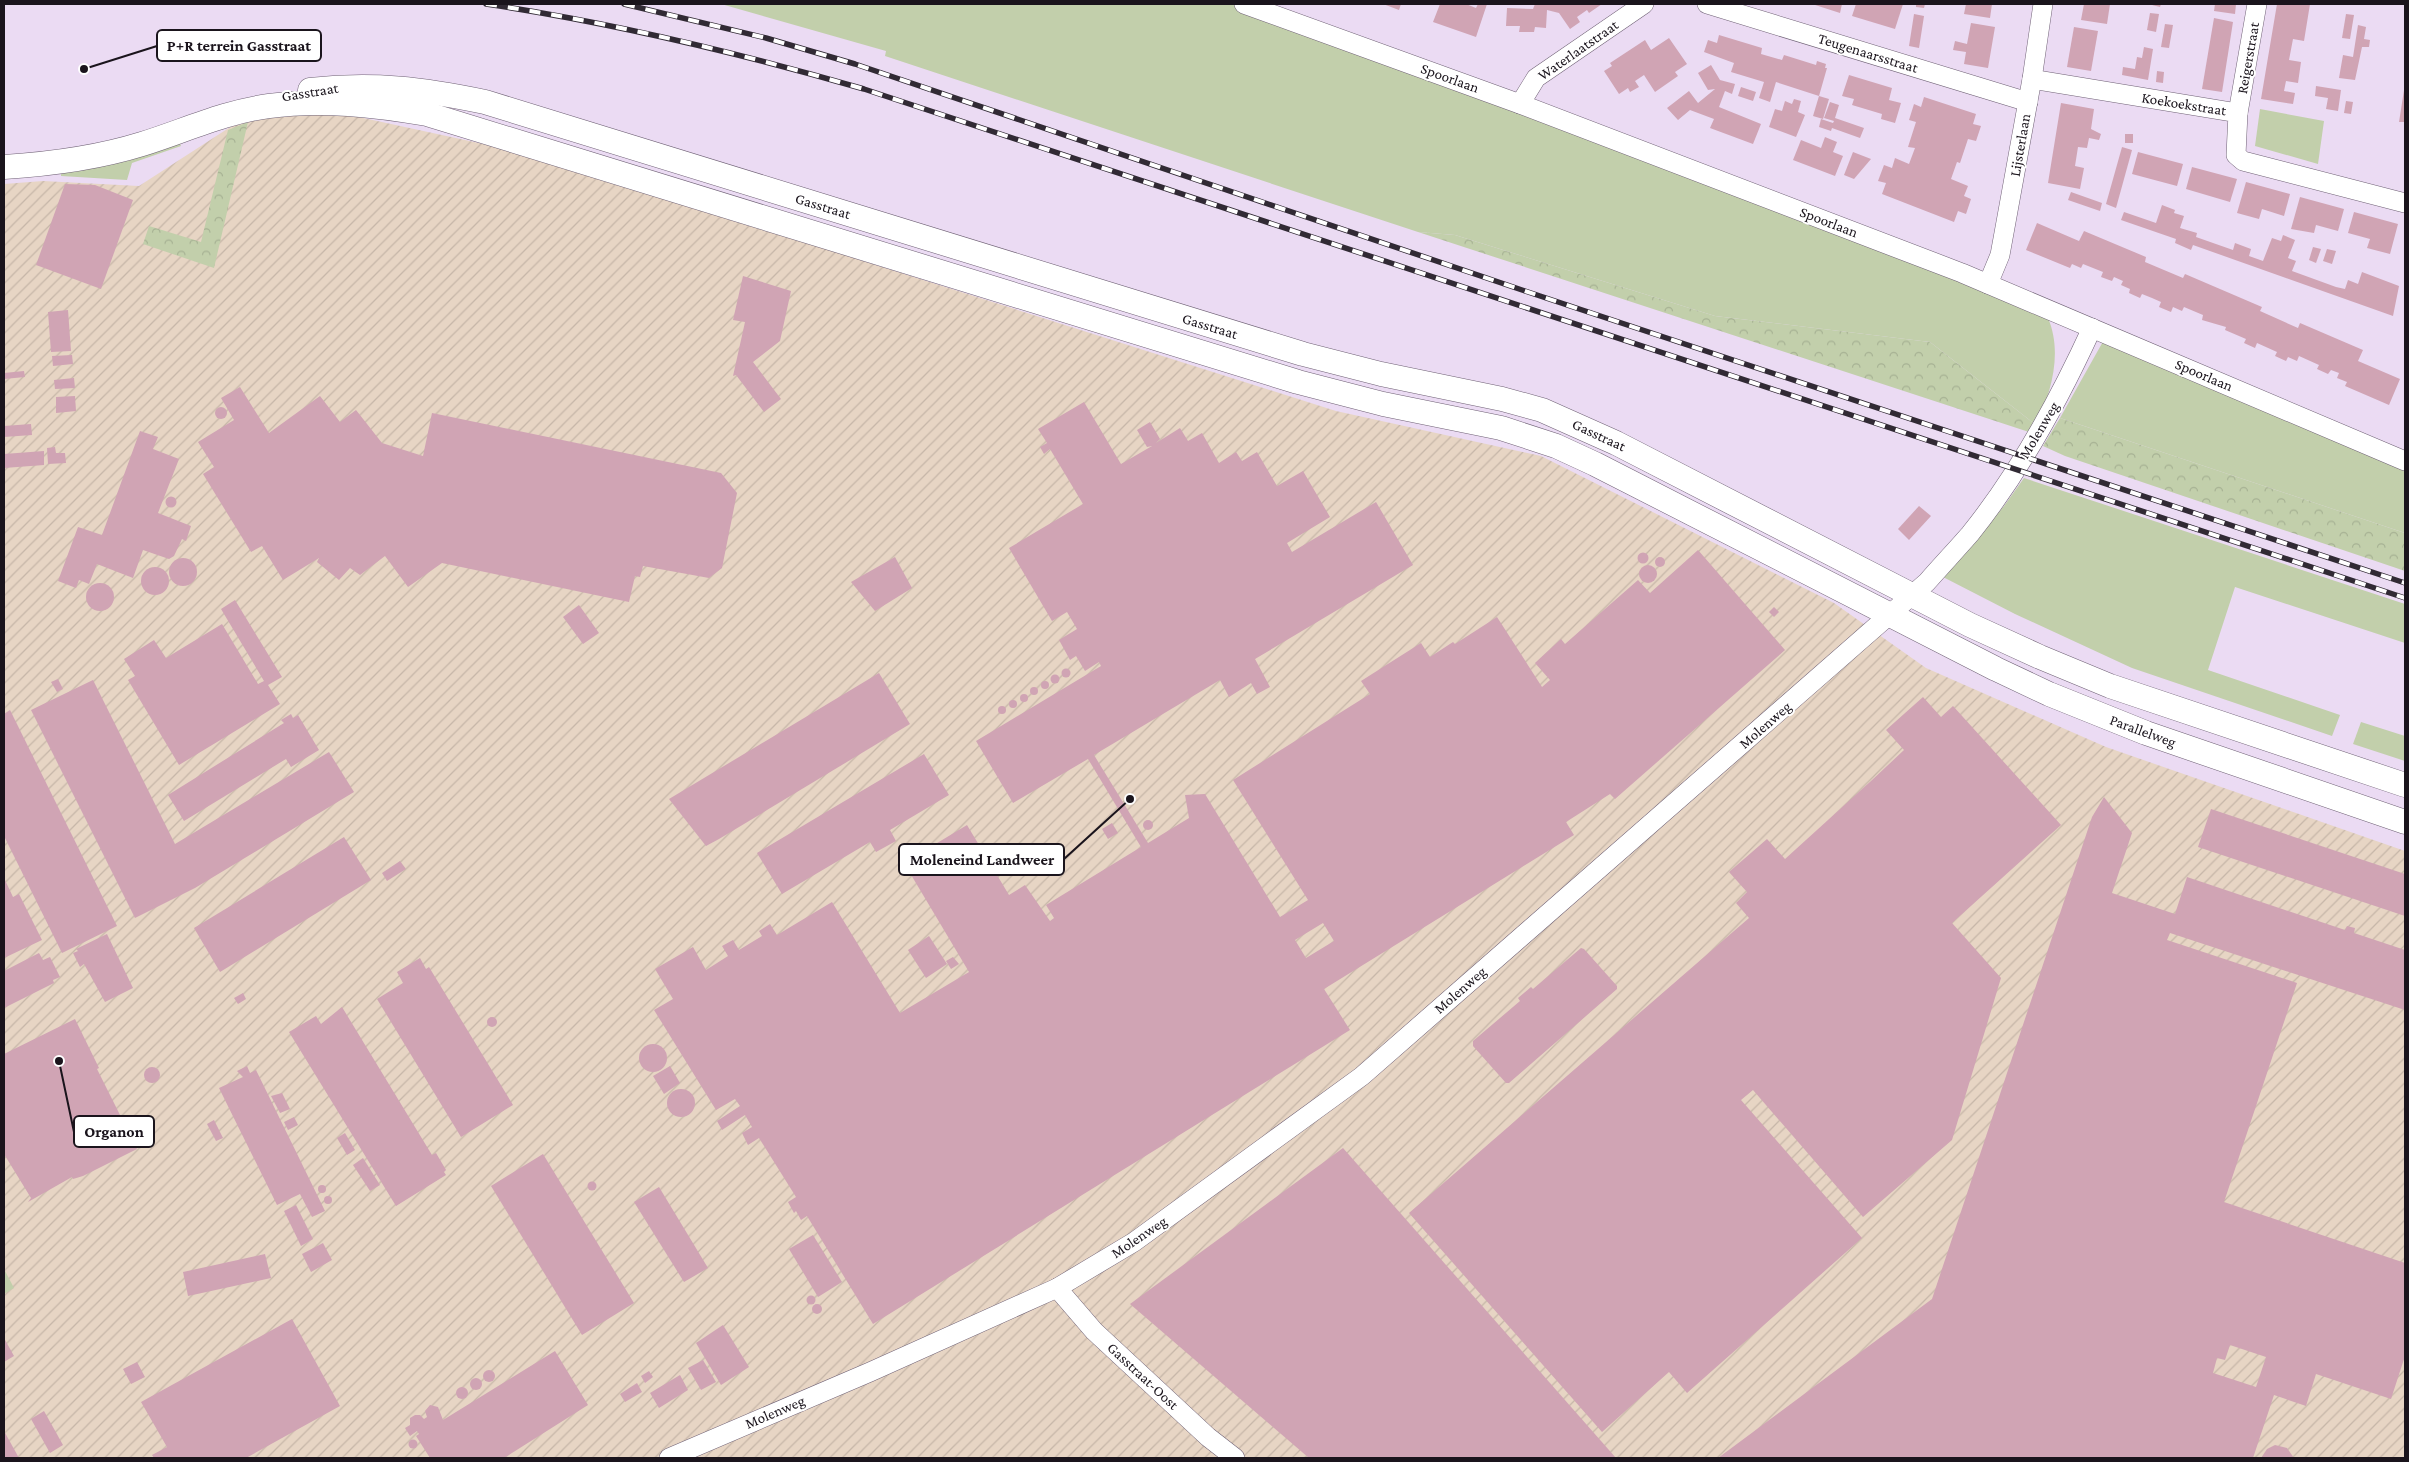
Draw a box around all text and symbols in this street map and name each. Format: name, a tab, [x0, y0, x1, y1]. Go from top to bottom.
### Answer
street label: Waterlaatstraat	[1535, 16, 1622, 84]
street label: Reigerstraat	[2234, 20, 2263, 95]
callout: P+R terrein Gasstraat	[157, 30, 321, 61]
street label: Teugenaarsstraat	[1816, 30, 1921, 77]
text: P+R terrein Gasstraat	[167, 37, 311, 54]
street label: Spoorlaan	[1418, 60, 1481, 97]
street label: Gasstraat	[281, 79, 340, 104]
street label: Koekoekstraat	[2141, 89, 2228, 119]
street label: Lijsterlaan	[2007, 112, 2034, 178]
street label: Gasstraat	[793, 190, 854, 222]
street label: Spoorlaan	[1797, 204, 1860, 241]
street label: Gasstraat	[1180, 310, 1241, 342]
street label: Spoorlaan	[2172, 356, 2235, 395]
street label: Molenweg	[2016, 399, 2063, 462]
street label: Gasstraat	[1570, 416, 1629, 455]
street label: Molenweg	[1736, 698, 1795, 753]
street label: Parallelweg	[2107, 712, 2178, 751]
callout: Moleneind Landweer	[899, 844, 1064, 875]
text: Moleneind Landweer	[910, 851, 1055, 868]
street label: Molenweg	[1431, 963, 1490, 1018]
callout: Organon	[74, 1116, 154, 1147]
text: Organon	[84, 1123, 144, 1140]
street label: Molenweg	[1108, 1213, 1170, 1262]
street label: Gasstraat-Oost	[1104, 1339, 1182, 1414]
street label: Molenweg	[743, 1392, 808, 1433]

